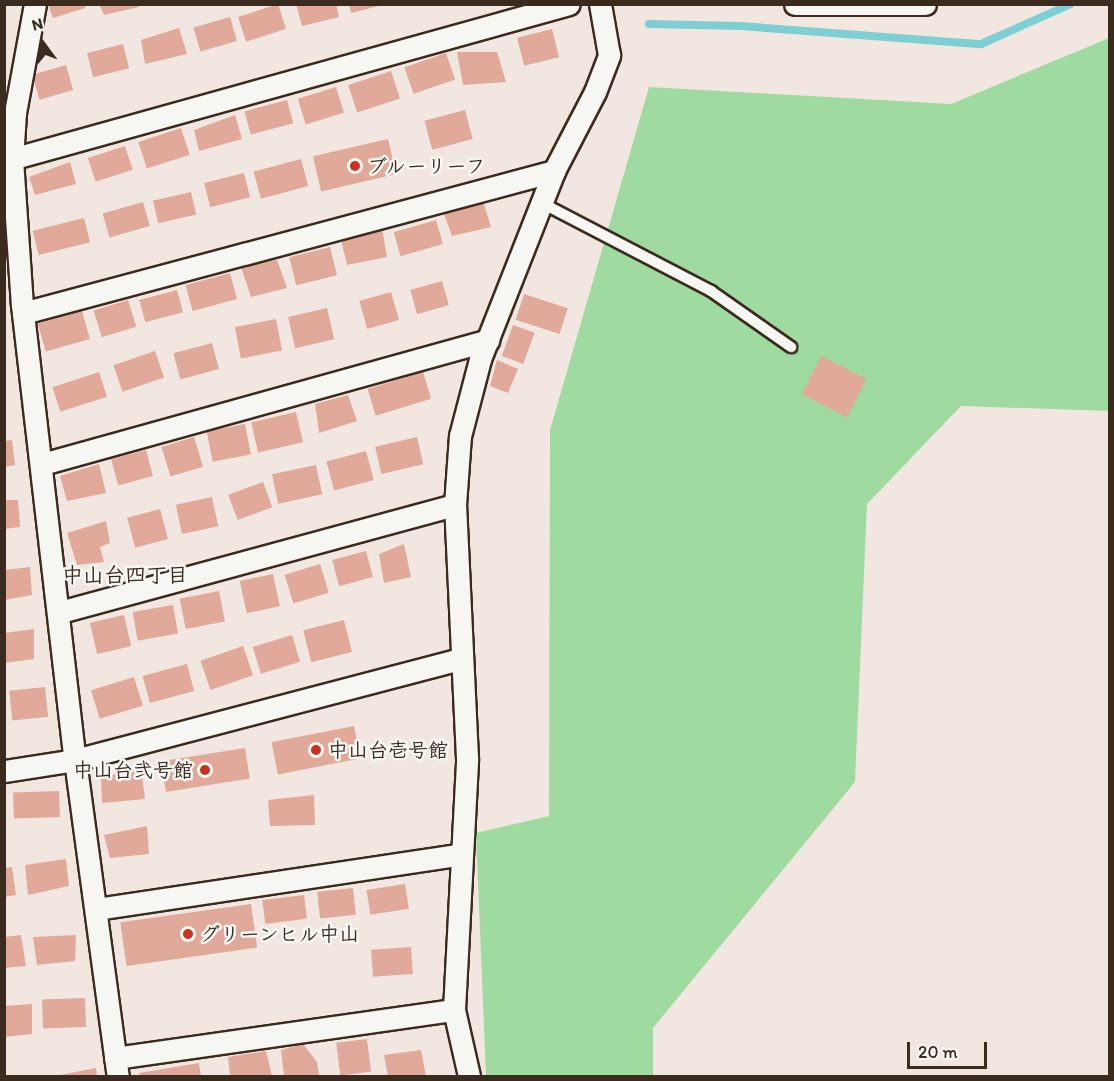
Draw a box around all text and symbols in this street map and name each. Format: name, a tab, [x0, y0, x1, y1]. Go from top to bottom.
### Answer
north arrow	[12, 12, 72, 72]
text: N	[30, 14, 45, 35]
place label: ブルーリーフ	[367, 154, 488, 178]
marker: ブルーリーフ	[348, 159, 362, 173]
district label: 中山台四丁目	[62, 562, 188, 588]
place label: 中山台壱号館	[328, 738, 448, 762]
marker: 中山台壱号館	[309, 743, 323, 757]
place label: 中山台弐号館	[73, 758, 193, 782]
marker: 中山台弐号館	[198, 763, 212, 777]
place label: グリーンヒル中山	[200, 922, 360, 946]
marker: グリーンヒル中山	[181, 927, 195, 941]
scale bar	[910, 1030, 990, 1068]
text: 20 m	[918, 1041, 958, 1063]

